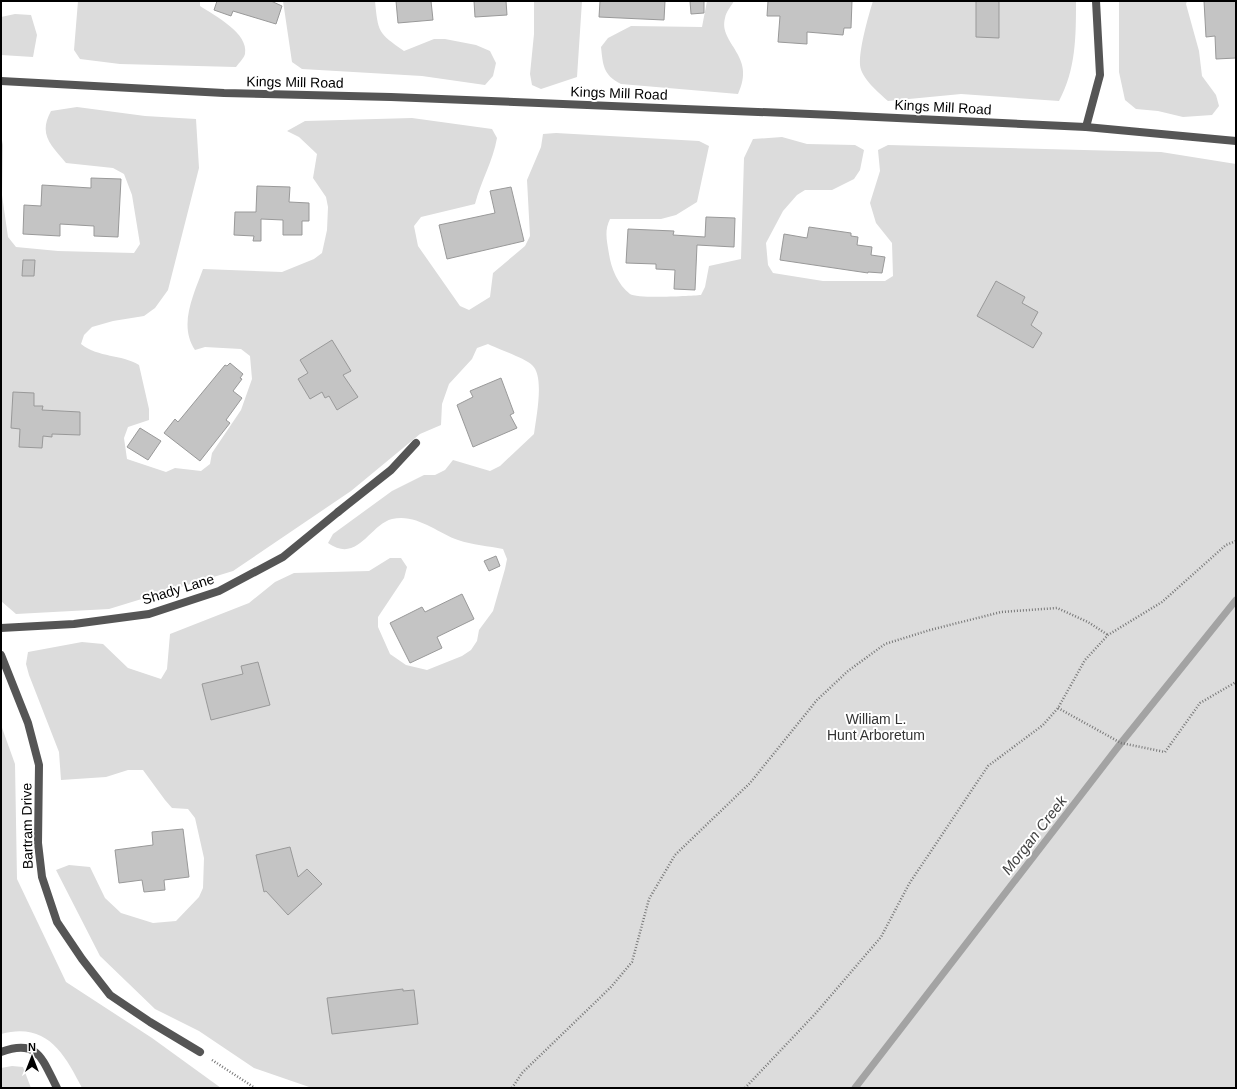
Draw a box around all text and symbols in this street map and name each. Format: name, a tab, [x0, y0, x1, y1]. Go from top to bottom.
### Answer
street label: Kings Mill Road	[246, 73, 344, 91]
street label: Kings Mill Road	[570, 83, 668, 103]
street label: Kings Mill Road	[894, 96, 992, 118]
street label: Shady Lane	[140, 570, 216, 608]
park label: William L. Hunt Arboretum	[827, 711, 925, 743]
street label: Bartram Drive	[18, 782, 36, 869]
water label: Morgan Creek	[998, 791, 1071, 878]
north arrow	[12, 1037, 52, 1077]
text: N	[28, 1041, 36, 1053]

